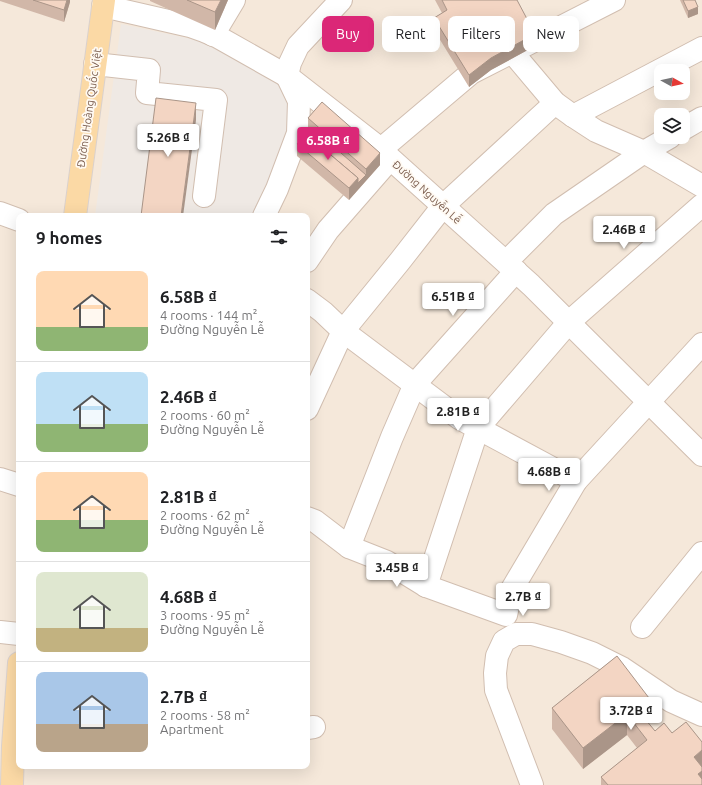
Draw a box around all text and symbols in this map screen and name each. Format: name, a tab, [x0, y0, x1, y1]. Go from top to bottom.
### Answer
chip: Buy	[322, 16, 374, 52]
chip: Rent	[382, 16, 440, 52]
chip: Filters	[448, 16, 515, 52]
chip: New	[523, 16, 579, 52]
street label: Đường Hoàng Quốc Việt	[73, 47, 104, 168]
north arrow	[654, 64, 690, 100]
map controls	[654, 64, 690, 144]
button: layers	[654, 108, 690, 144]
pin: 5.26B ₫	[131, 124, 205, 158]
pin: 6.58B ₫	[291, 127, 365, 161]
text: 5.26B ₫	[146, 130, 190, 144]
text: 6.58B ₫	[306, 133, 350, 147]
street label: Đường Nguyễn Lễ	[390, 157, 464, 226]
pin: 2.46B ₫	[587, 216, 661, 250]
text: 2.46B ₫	[602, 222, 646, 236]
icon: filters	[268, 226, 290, 248]
text: 9 homes	[36, 228, 102, 247]
pin: 6.51B ₫	[416, 283, 490, 317]
icon: home	[68, 287, 116, 335]
text: 6.58B ₫	[160, 287, 217, 306]
text: 6.51B ₫	[431, 289, 475, 303]
text: 4 rooms · 144 m²	[160, 308, 257, 322]
text: Đường Nguyễn Lễ	[160, 322, 264, 336]
text: 2.46B ₫	[160, 387, 217, 406]
icon: home	[68, 388, 116, 436]
pin: 2.81B ₫	[421, 398, 495, 432]
text: 2.81B ₫	[436, 404, 480, 418]
text: 2 rooms · 60 m²	[160, 408, 250, 422]
text: Đường Nguyễn Lễ	[160, 422, 264, 436]
pin: 4.68B ₫	[512, 458, 586, 492]
text: 4.68B ₫	[527, 464, 571, 478]
text: 2.81B ₫	[160, 487, 217, 506]
icon: home	[68, 488, 116, 536]
text: 2 rooms · 62 m²	[160, 508, 250, 522]
text: Đường Nguyễn Lễ	[160, 522, 264, 536]
pin: 3.45B ₫	[360, 554, 434, 588]
text: 3.45B ₫	[375, 560, 419, 574]
pin: 2.7B ₫	[490, 583, 556, 617]
text: 4.68B ₫	[160, 587, 217, 606]
icon: home	[68, 588, 116, 636]
text: 2.7B ₫	[505, 589, 541, 603]
text: 3 rooms · 95 m²	[160, 608, 250, 622]
text: Đường Nguyễn Lễ	[160, 622, 264, 636]
text: 2.7B ₫	[160, 687, 207, 706]
icon: home	[68, 688, 116, 736]
pin: 3.72B ₫	[594, 697, 668, 731]
text: 3.72B ₫	[609, 703, 653, 717]
text: 2 rooms · 58 m²	[160, 708, 250, 722]
text: Apartment	[160, 722, 224, 736]

